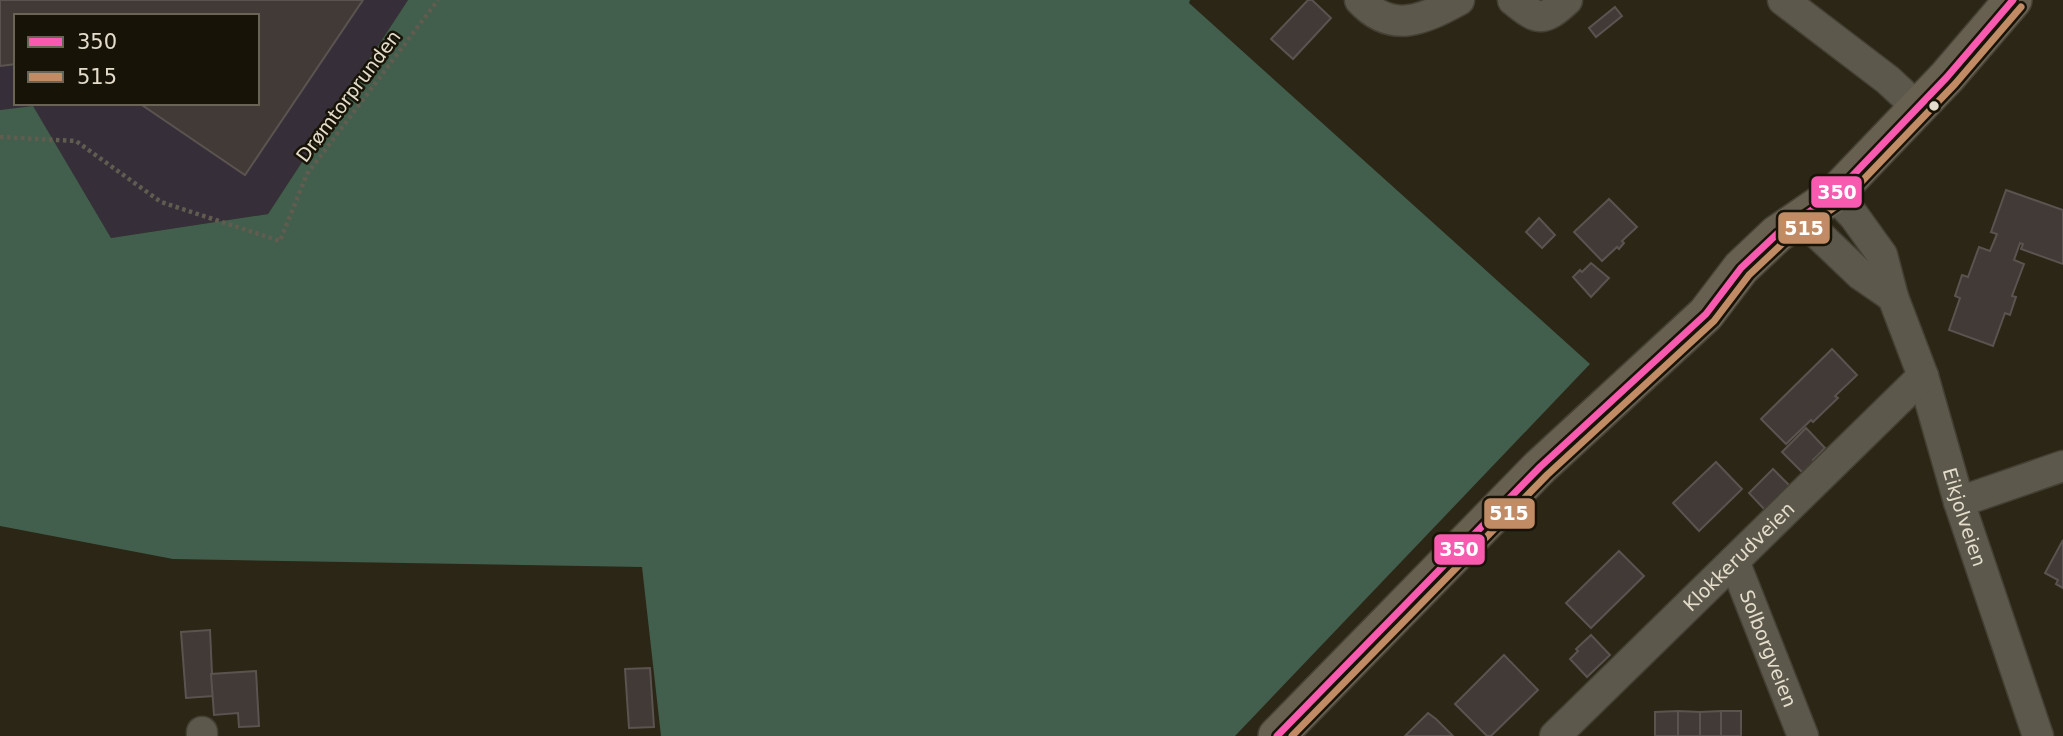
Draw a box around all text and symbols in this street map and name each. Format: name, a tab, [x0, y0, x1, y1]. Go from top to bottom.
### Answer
legend	[14, 14, 259, 105]
street label: Drømtorprunden	[291, 26, 405, 166]
text: 350	[77, 30, 117, 54]
text: 515	[77, 65, 117, 89]
unlabelled marker	[1927, 99, 1941, 113]
line badge: 350	[1810, 175, 1863, 209]
text: 350	[1817, 181, 1857, 203]
line badge: 515	[1777, 211, 1831, 245]
text: 515	[1784, 217, 1824, 239]
street label: Eikjolveien	[1939, 465, 1991, 569]
line badge: 515	[1483, 497, 1536, 530]
street label: Klokkerudveien	[1679, 497, 1799, 615]
text: 515	[1489, 502, 1529, 524]
line badge: 350	[1433, 533, 1486, 566]
text: 350	[1439, 538, 1479, 560]
street label: Solborgveien	[1735, 587, 1801, 710]

